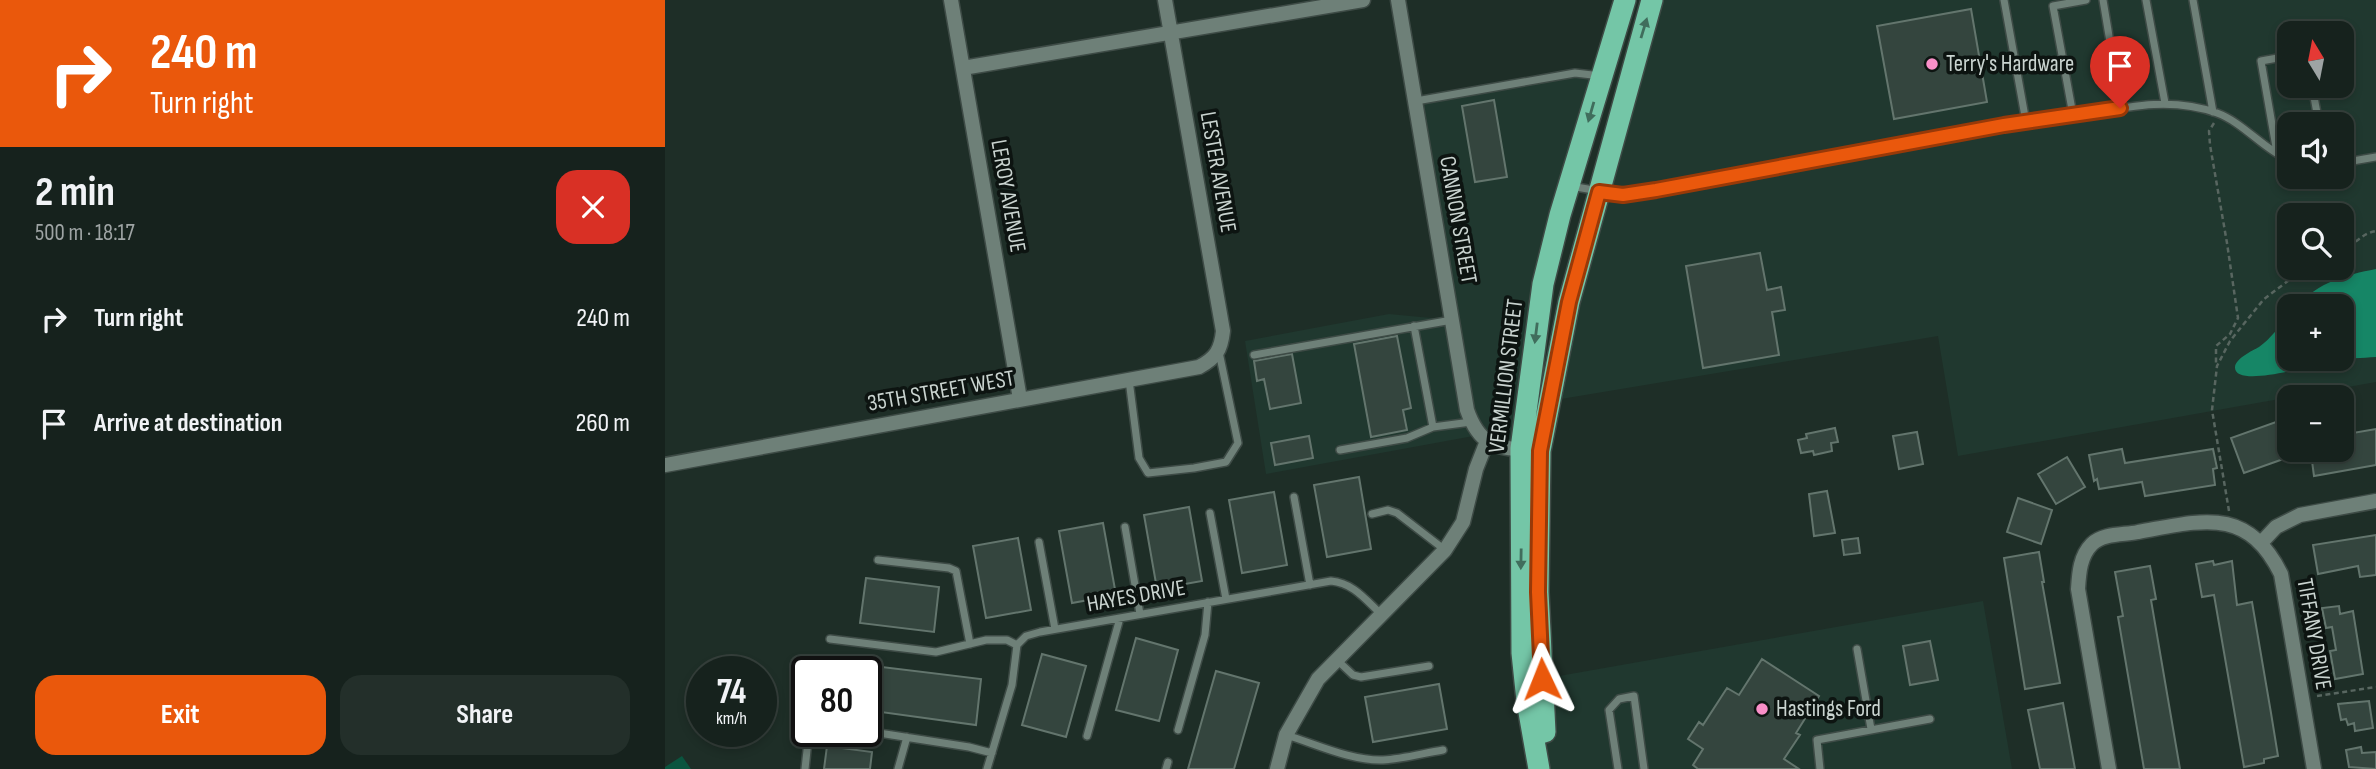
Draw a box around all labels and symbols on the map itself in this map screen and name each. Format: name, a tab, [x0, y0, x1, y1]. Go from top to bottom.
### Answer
one-way arrow	[1639, 17, 1649, 38]
north arrow	[2277, 21, 2354, 98]
pin	[2090, 36, 2150, 108]
place label: Terry's Hardware	[1946, 50, 2074, 78]
marker: Terry's Hardware	[1924, 56, 1940, 72]
one-way arrow	[1585, 102, 1595, 123]
street label: LESTER AVENUE	[1194, 109, 1242, 235]
street label: LEROY AVENUE	[984, 137, 1032, 255]
street label: CANNON STREET	[1433, 154, 1483, 286]
street label: VERMILLION STREET	[1483, 297, 1529, 455]
one-way arrow	[1531, 322, 1542, 344]
street label: 35TH STREET WEST	[865, 364, 1017, 418]
one-way arrow	[1515, 548, 1527, 570]
street label: HAYES DRIVE	[1085, 574, 1187, 618]
street label: TIFFANY DRIVE	[2290, 576, 2338, 692]
position arrow	[1505, 642, 1579, 716]
speed limit sign: 80	[791, 656, 882, 747]
place label: Hastings Ford	[1776, 695, 1881, 723]
marker: Hastings Ford	[1754, 701, 1770, 717]

